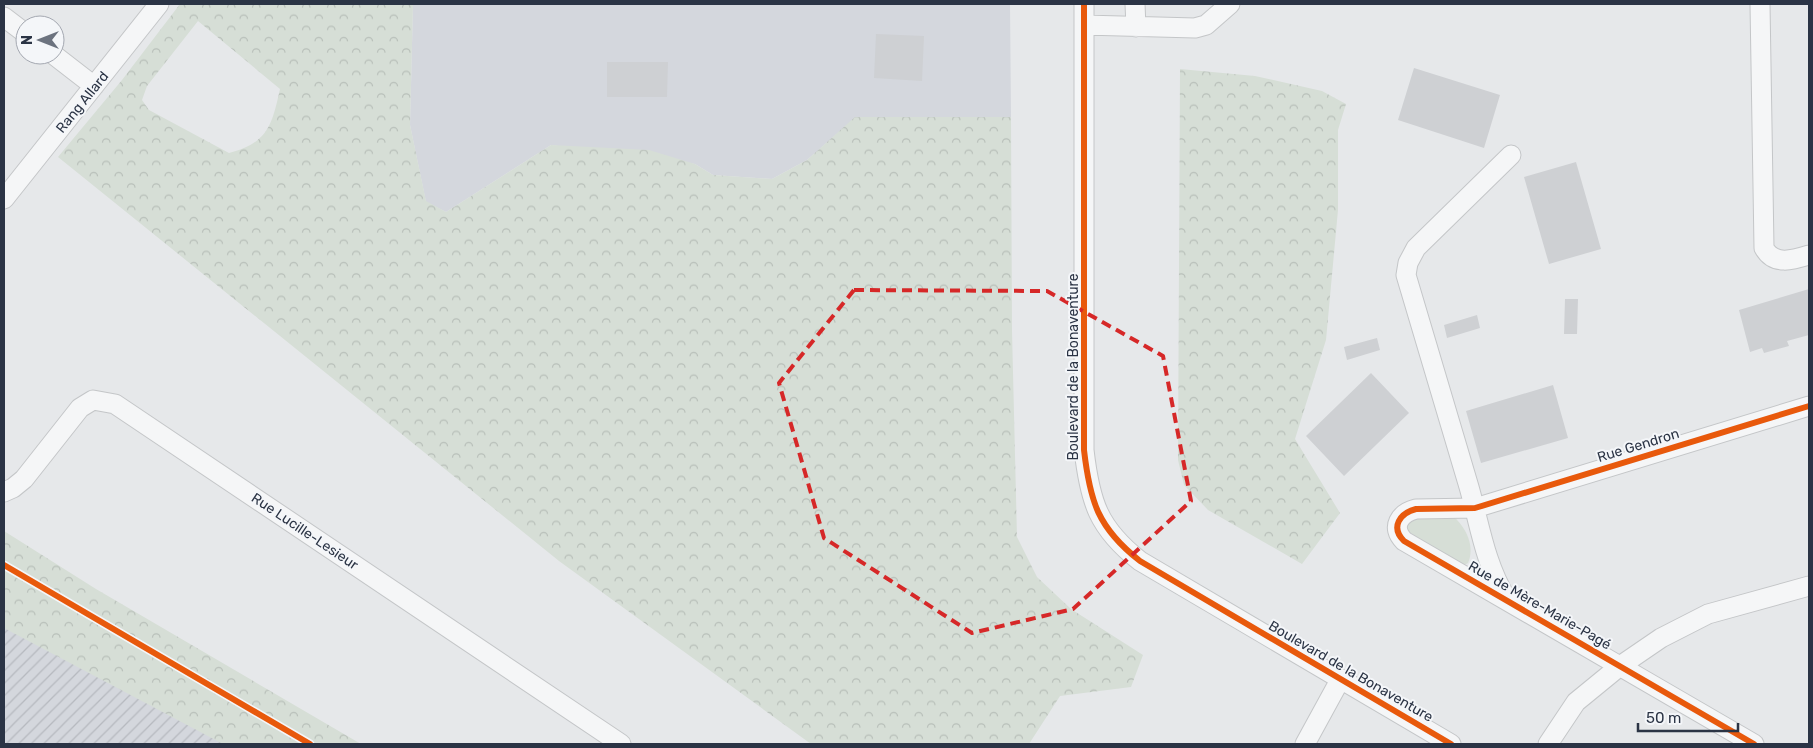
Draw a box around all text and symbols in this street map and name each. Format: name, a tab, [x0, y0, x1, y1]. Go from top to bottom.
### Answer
north arrow	[15, 15, 65, 65]
text: N	[19, 35, 36, 45]
street label: Rang Allard	[52, 68, 112, 137]
street label: Boulevard de la Bonaventure	[1065, 273, 1082, 461]
street label: Rue Gendron	[1595, 425, 1681, 466]
street label: Rue Lucille-Lesieur	[248, 489, 362, 574]
street label: Rue de Mère-Marie-Pagé	[1465, 558, 1614, 653]
street label: Boulevard de la Bonaventure	[1265, 617, 1436, 726]
scale bar	[1638, 700, 1738, 732]
text: 50 m	[1646, 709, 1681, 727]

